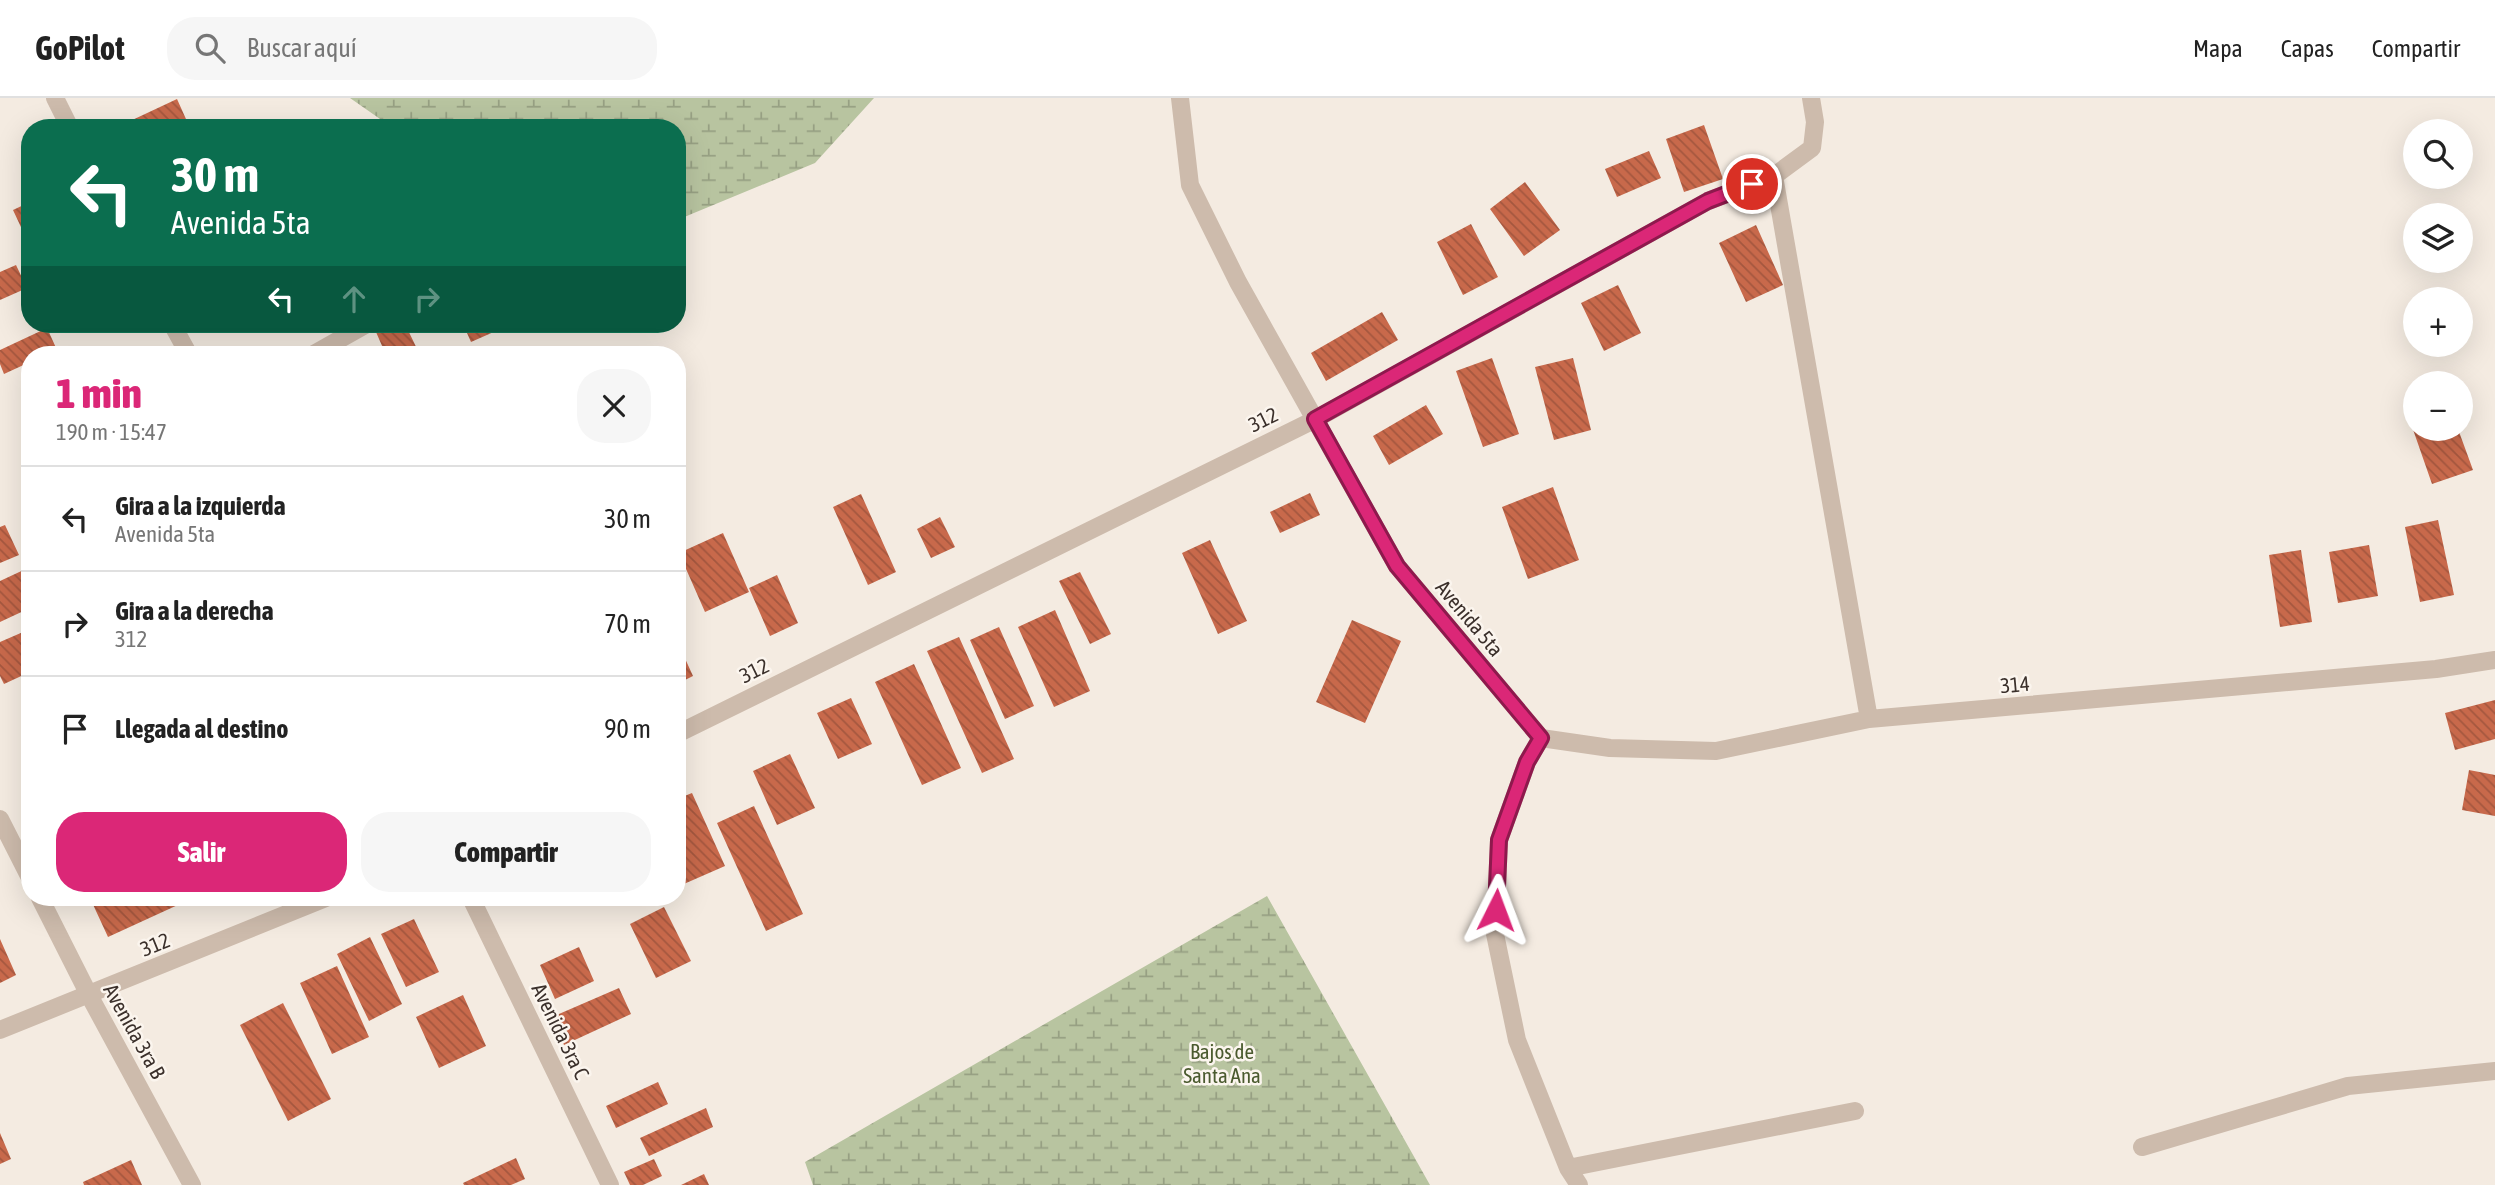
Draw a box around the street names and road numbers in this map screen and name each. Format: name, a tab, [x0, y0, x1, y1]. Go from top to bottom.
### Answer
street label: 312	[1244, 402, 1282, 436]
street label: Avenida 5ta	[1431, 575, 1509, 661]
street label: 312	[735, 653, 773, 687]
street label: 314	[1999, 671, 2031, 697]
street label: 312	[137, 927, 173, 961]
street label: Avenida 3ra C	[528, 979, 595, 1083]
street label: Avenida 3ra B	[99, 980, 171, 1082]

